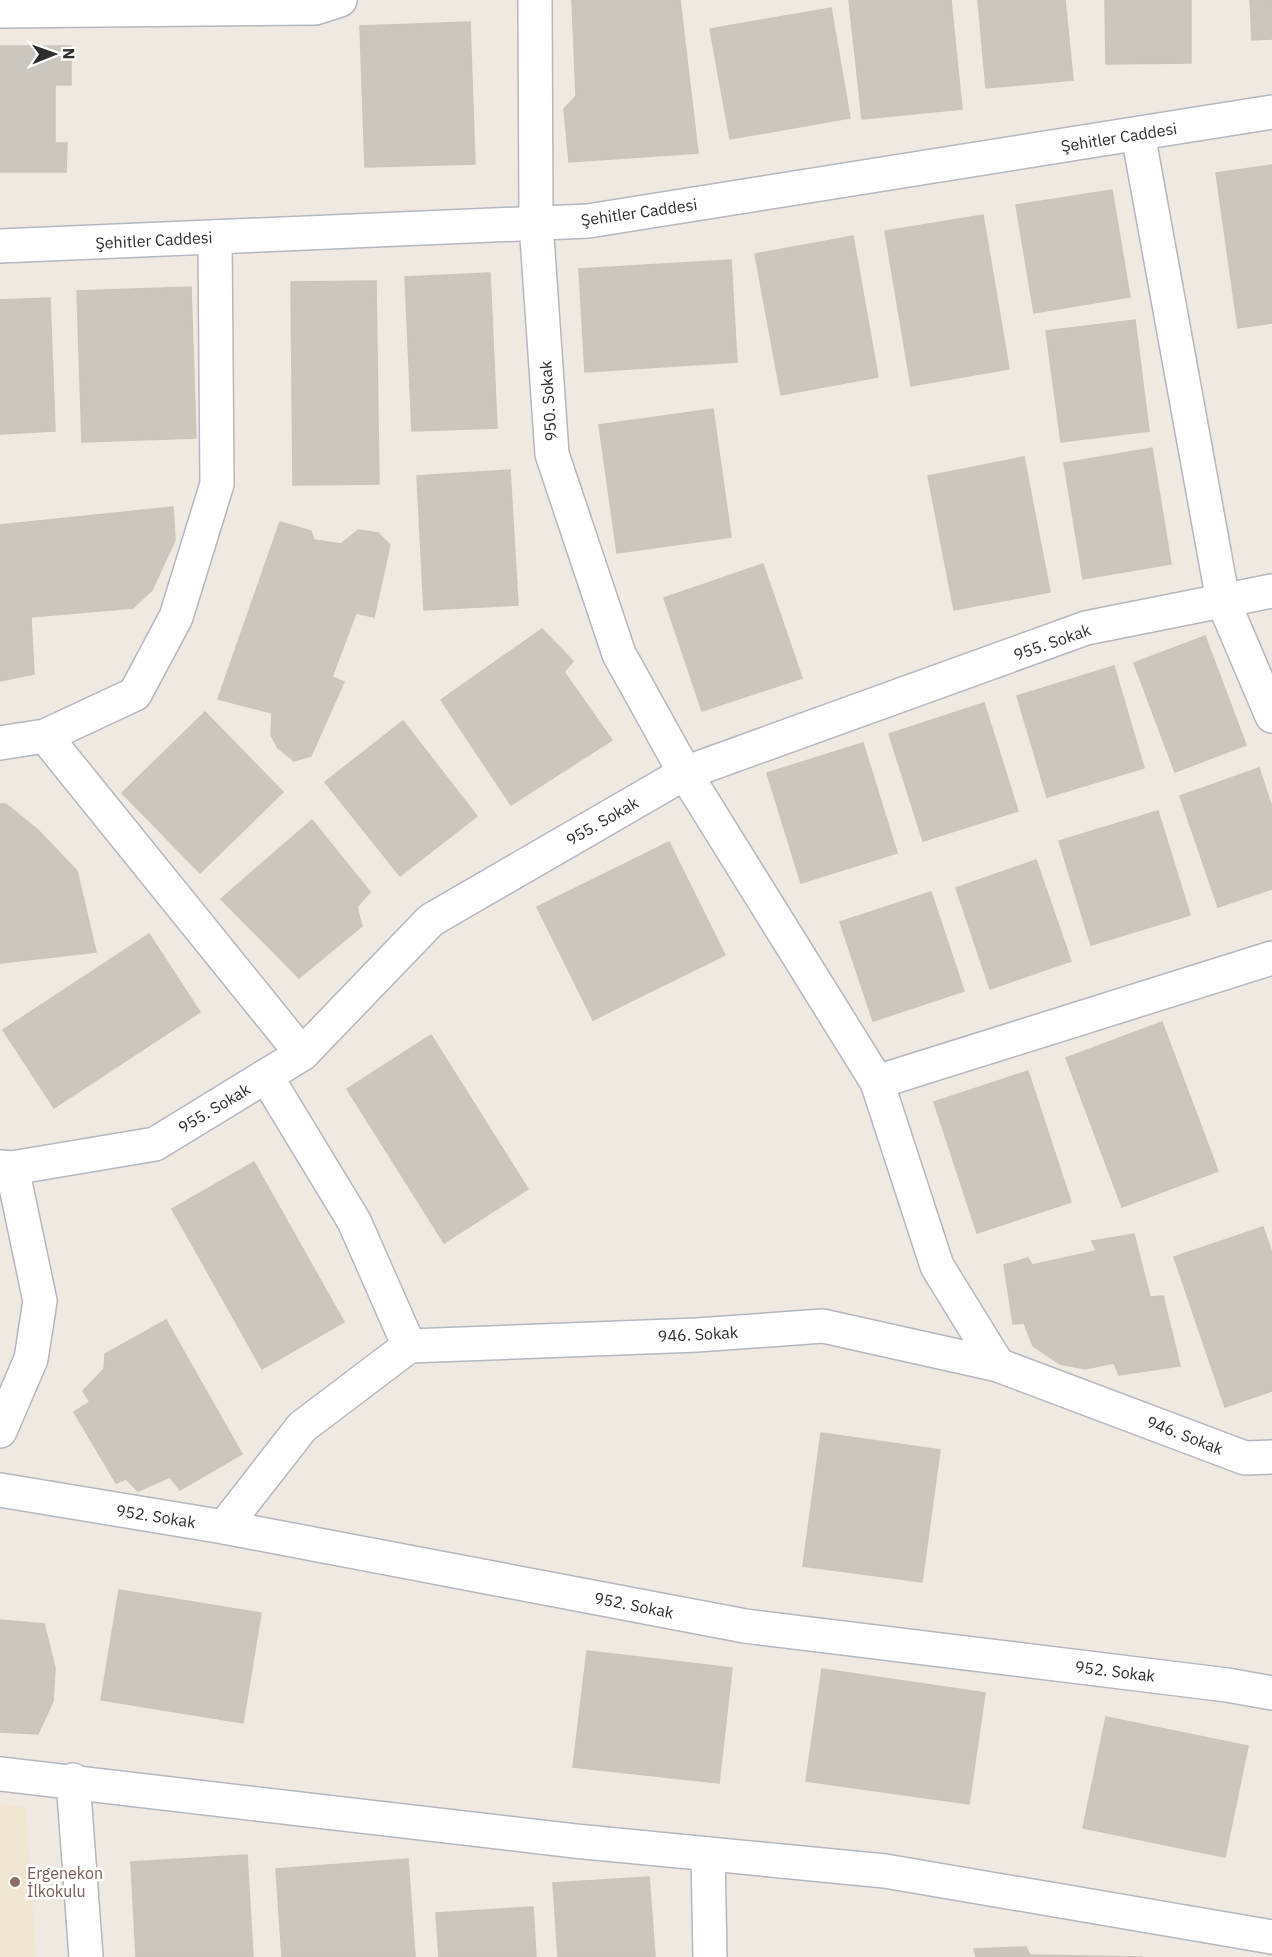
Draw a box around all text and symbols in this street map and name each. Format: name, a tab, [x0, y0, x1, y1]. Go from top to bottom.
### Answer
north arrow	[24, 24, 84, 84]
text: N	[59, 48, 79, 60]
street label: Şehitler Caddesi	[1060, 118, 1178, 156]
street label: Şehitler Caddesi	[580, 194, 698, 230]
street label: Şehitler Caddesi	[95, 227, 213, 253]
street label: 950. Sokak	[535, 360, 561, 442]
street label: 955. Sokak	[1011, 619, 1094, 665]
street label: 955. Sokak	[562, 792, 642, 850]
street label: 955. Sokak	[174, 1078, 254, 1137]
street label: 946. Sokak	[657, 1322, 739, 1346]
street label: 946. Sokak	[1144, 1411, 1227, 1459]
street label: 952. Sokak	[115, 1500, 198, 1532]
street label: 952. Sokak	[593, 1588, 676, 1623]
street label: 952. Sokak	[1074, 1656, 1157, 1686]
place label: Ergenekon İlkokulu	[27, 1863, 103, 1901]
marker: Ergenekon İlkokulu	[8, 1875, 22, 1889]

